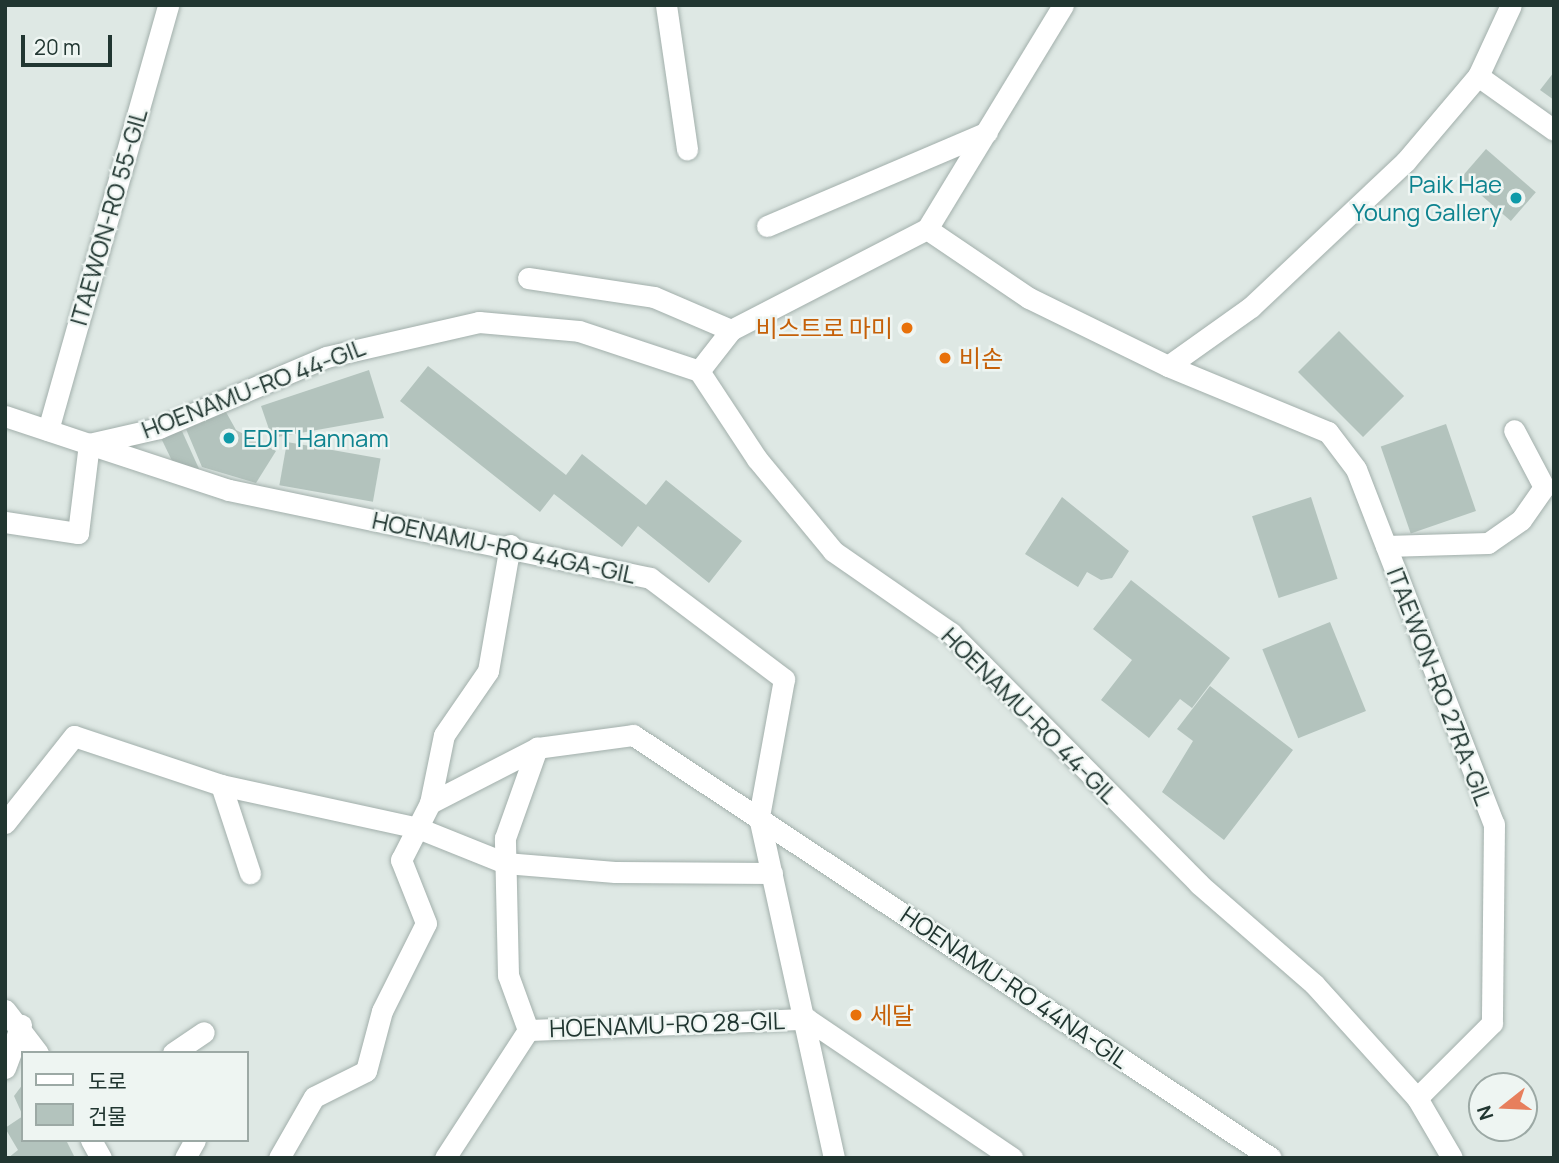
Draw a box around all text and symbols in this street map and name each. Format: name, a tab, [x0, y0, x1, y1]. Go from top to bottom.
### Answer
scale bar	[24, 21, 116, 65]
text: 20 m	[34, 33, 81, 61]
street label: ITAEWON-RO 55-GIL	[63, 105, 153, 329]
place label: Paik Hae Young Gallery	[1352, 170, 1502, 226]
marker: Paik Hae Young Gallery	[1508, 190, 1524, 206]
place label: 비스트로 마미	[756, 314, 893, 342]
marker: 비스트로 마미	[899, 320, 915, 336]
street label: HOENAMU-RO 44-GIL	[137, 332, 369, 444]
place label: 비손	[959, 344, 1003, 372]
marker: 비손	[937, 350, 953, 366]
place label: EDIT Hannam	[243, 424, 389, 452]
marker: EDIT Hannam	[221, 430, 237, 446]
street label: HOENAMU-RO 44GA-GIL	[370, 505, 638, 589]
street label: ITAEWON-RO 27RA-GIL	[1381, 563, 1499, 809]
street label: HOENAMU-RO 44-GIL	[936, 621, 1124, 809]
street label: HOENAMU-RO 44NA-GIL	[896, 900, 1134, 1074]
place label: 세달	[870, 1001, 914, 1029]
street label: HOENAMU-RO 28-GIL	[549, 1005, 785, 1043]
marker: 세달	[848, 1007, 864, 1023]
legend	[21, 1051, 248, 1142]
text: 도로	[88, 1067, 127, 1095]
north arrow	[1468, 1072, 1538, 1142]
text: 건물	[88, 1102, 127, 1130]
text: N	[1470, 1102, 1499, 1123]

